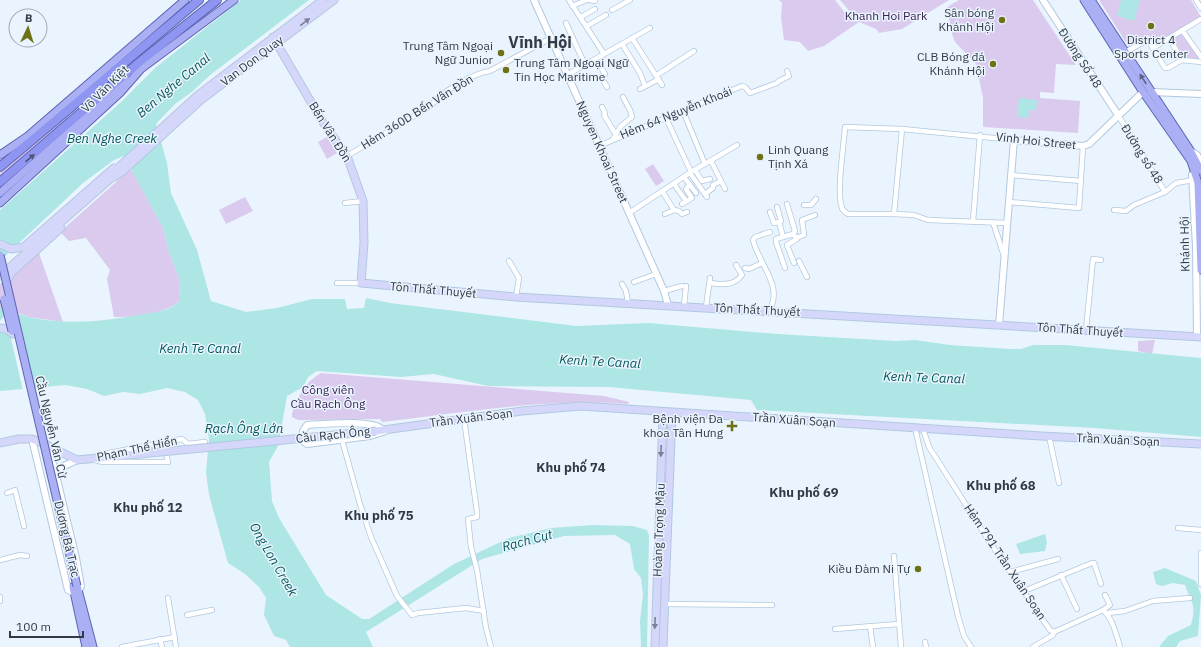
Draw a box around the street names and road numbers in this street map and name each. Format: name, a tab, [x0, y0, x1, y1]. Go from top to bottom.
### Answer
street label: Đường Số 48	[1055, 25, 1105, 91]
street label: Van Don Quay	[217, 32, 286, 89]
street label: Võ Văn Kiệt	[78, 62, 131, 115]
street label: Hẻm 360D Bến Vân Đồn	[358, 71, 476, 152]
street label: Hẻm 64 Nguyễn Khoái	[617, 83, 734, 142]
street label: Nguyen Khoai Street	[573, 98, 632, 205]
street label: Bến Vân Đồn	[306, 99, 355, 165]
street label: Đường số 48	[1118, 121, 1167, 186]
street label: Vinh Hoi Street	[995, 129, 1077, 152]
street label: Khánh Hội	[1177, 216, 1192, 272]
street label: Tôn Thất Thuyết	[389, 278, 477, 301]
street label: Tôn Thất Thuyết	[713, 300, 801, 319]
street label: Tôn Thất Thuyết	[1036, 319, 1124, 340]
street label: Cầu Nguyễn Văn Cừ	[32, 374, 71, 480]
street label: Trần Xuân Soạn	[428, 405, 513, 430]
street label: Trần Xuân Soạn	[752, 409, 836, 430]
street label: Cầu Rạch Ông	[295, 423, 372, 446]
street label: Trần Xuân Soạn	[1076, 430, 1160, 449]
street label: Phạm Thế Hiển	[95, 433, 178, 464]
street label: Hoàng Trọng Mậu	[649, 483, 668, 577]
street label: Dương Bá Trạc	[51, 499, 84, 578]
street label: Hẻm 791 Trần Xuân Soạn	[961, 501, 1050, 623]

